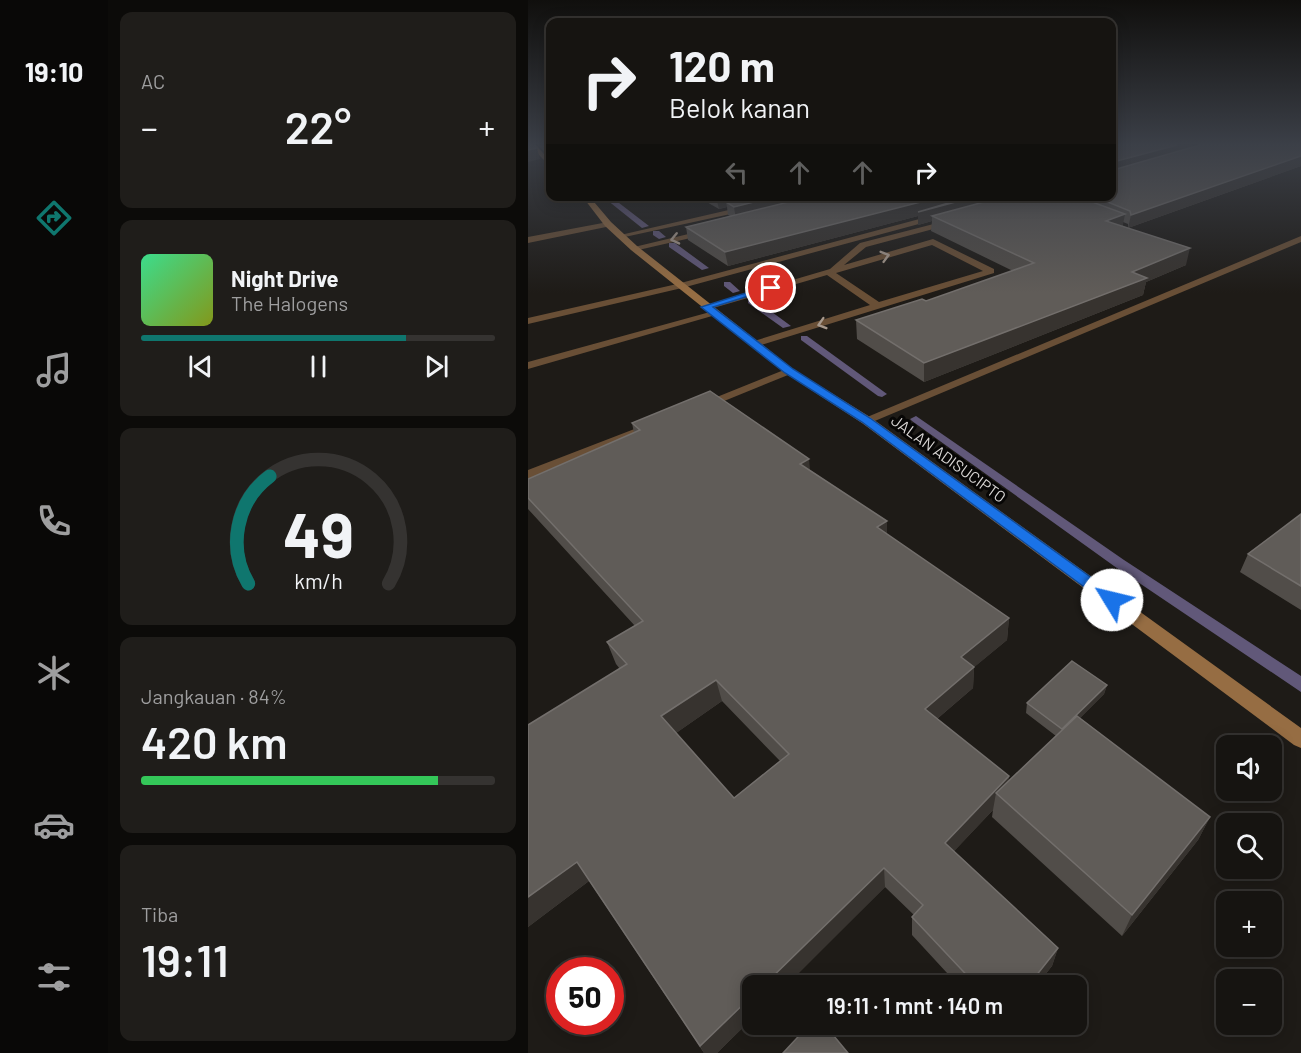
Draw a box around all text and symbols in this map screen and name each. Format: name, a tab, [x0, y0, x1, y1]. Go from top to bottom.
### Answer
text: 120 m	[669, 40, 775, 90]
icon: right	[570, 42, 648, 120]
text: 19:10	[25, 55, 83, 87]
text: AC	[141, 69, 165, 93]
text: Belok kanan	[669, 91, 810, 123]
text: 22°	[285, 99, 351, 153]
text: −	[141, 107, 158, 147]
text: +	[478, 107, 495, 147]
icon: left	[720, 156, 753, 189]
icon: ahead	[783, 156, 816, 189]
icon: ahead	[846, 156, 879, 189]
icon: right	[909, 156, 942, 189]
icon: directions	[33, 197, 75, 239]
one-way arrow	[670, 232, 680, 245]
one-way arrow	[879, 251, 890, 263]
pin	[745, 262, 796, 313]
text: Night Drive	[231, 265, 339, 291]
icon: arrive	[754, 271, 787, 304]
text: The Halogens	[231, 291, 348, 315]
one-way arrow	[817, 316, 828, 329]
icon: music	[33, 349, 75, 391]
icon: previous	[184, 350, 217, 383]
icon: pause	[302, 350, 335, 383]
icon: next	[420, 350, 453, 383]
street label: JALAN ADISUCIPTO	[888, 410, 1010, 506]
text: 49	[283, 496, 353, 570]
icon: phone	[33, 500, 75, 542]
text: km/h	[294, 568, 342, 593]
position arrow	[1080, 568, 1144, 632]
icon: climate	[33, 652, 75, 694]
text: Jangkauan · 84%	[141, 684, 287, 708]
text: 420 km	[141, 714, 287, 768]
map controls	[1216, 735, 1282, 1035]
button: sound	[1216, 735, 1282, 801]
icon: car	[33, 804, 75, 846]
button: search	[1216, 813, 1282, 879]
button: +	[1216, 891, 1282, 957]
text: Tiba	[141, 902, 178, 926]
text: 19:11	[141, 932, 229, 986]
icon: filters	[33, 956, 75, 998]
speed limit sign: 50	[546, 957, 624, 1035]
button: −	[1216, 969, 1282, 1035]
text: 19:11 · 1 mnt · 140 m	[826, 992, 1003, 1018]

